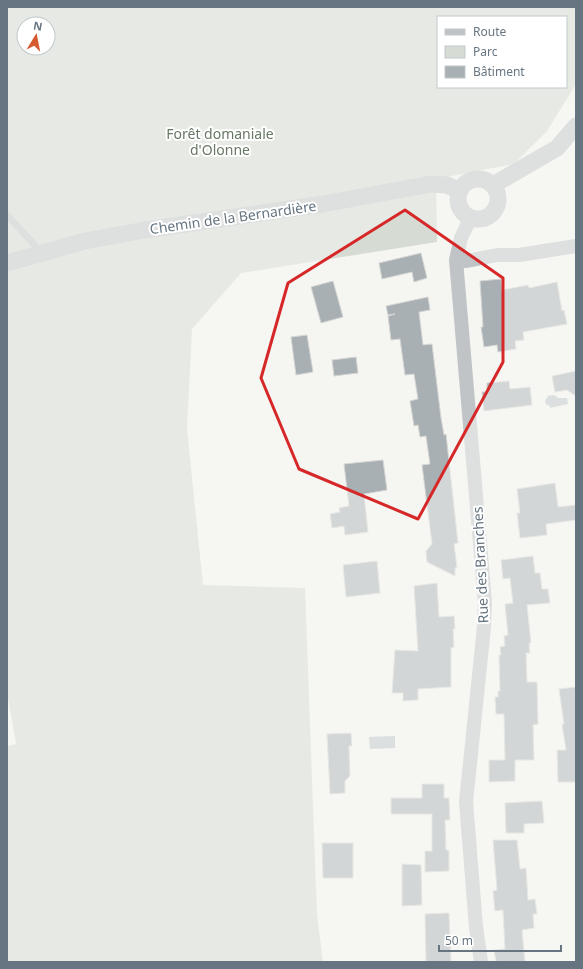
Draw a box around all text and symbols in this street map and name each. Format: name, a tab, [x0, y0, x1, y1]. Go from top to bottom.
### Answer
north arrow	[16, 16, 56, 56]
legend	[437, 16, 567, 88]
text: N	[32, 17, 44, 34]
text: Route	[473, 23, 506, 40]
text: Parc	[473, 43, 498, 60]
text: Bâtiment	[473, 63, 525, 80]
park label: Forêt domaniale d'Olonne	[166, 124, 274, 159]
street label: Chemin de la Bernardière	[149, 196, 318, 238]
street label: Rue des Branches	[467, 506, 493, 624]
scale bar	[439, 927, 561, 953]
text: 50 m	[445, 932, 473, 949]

